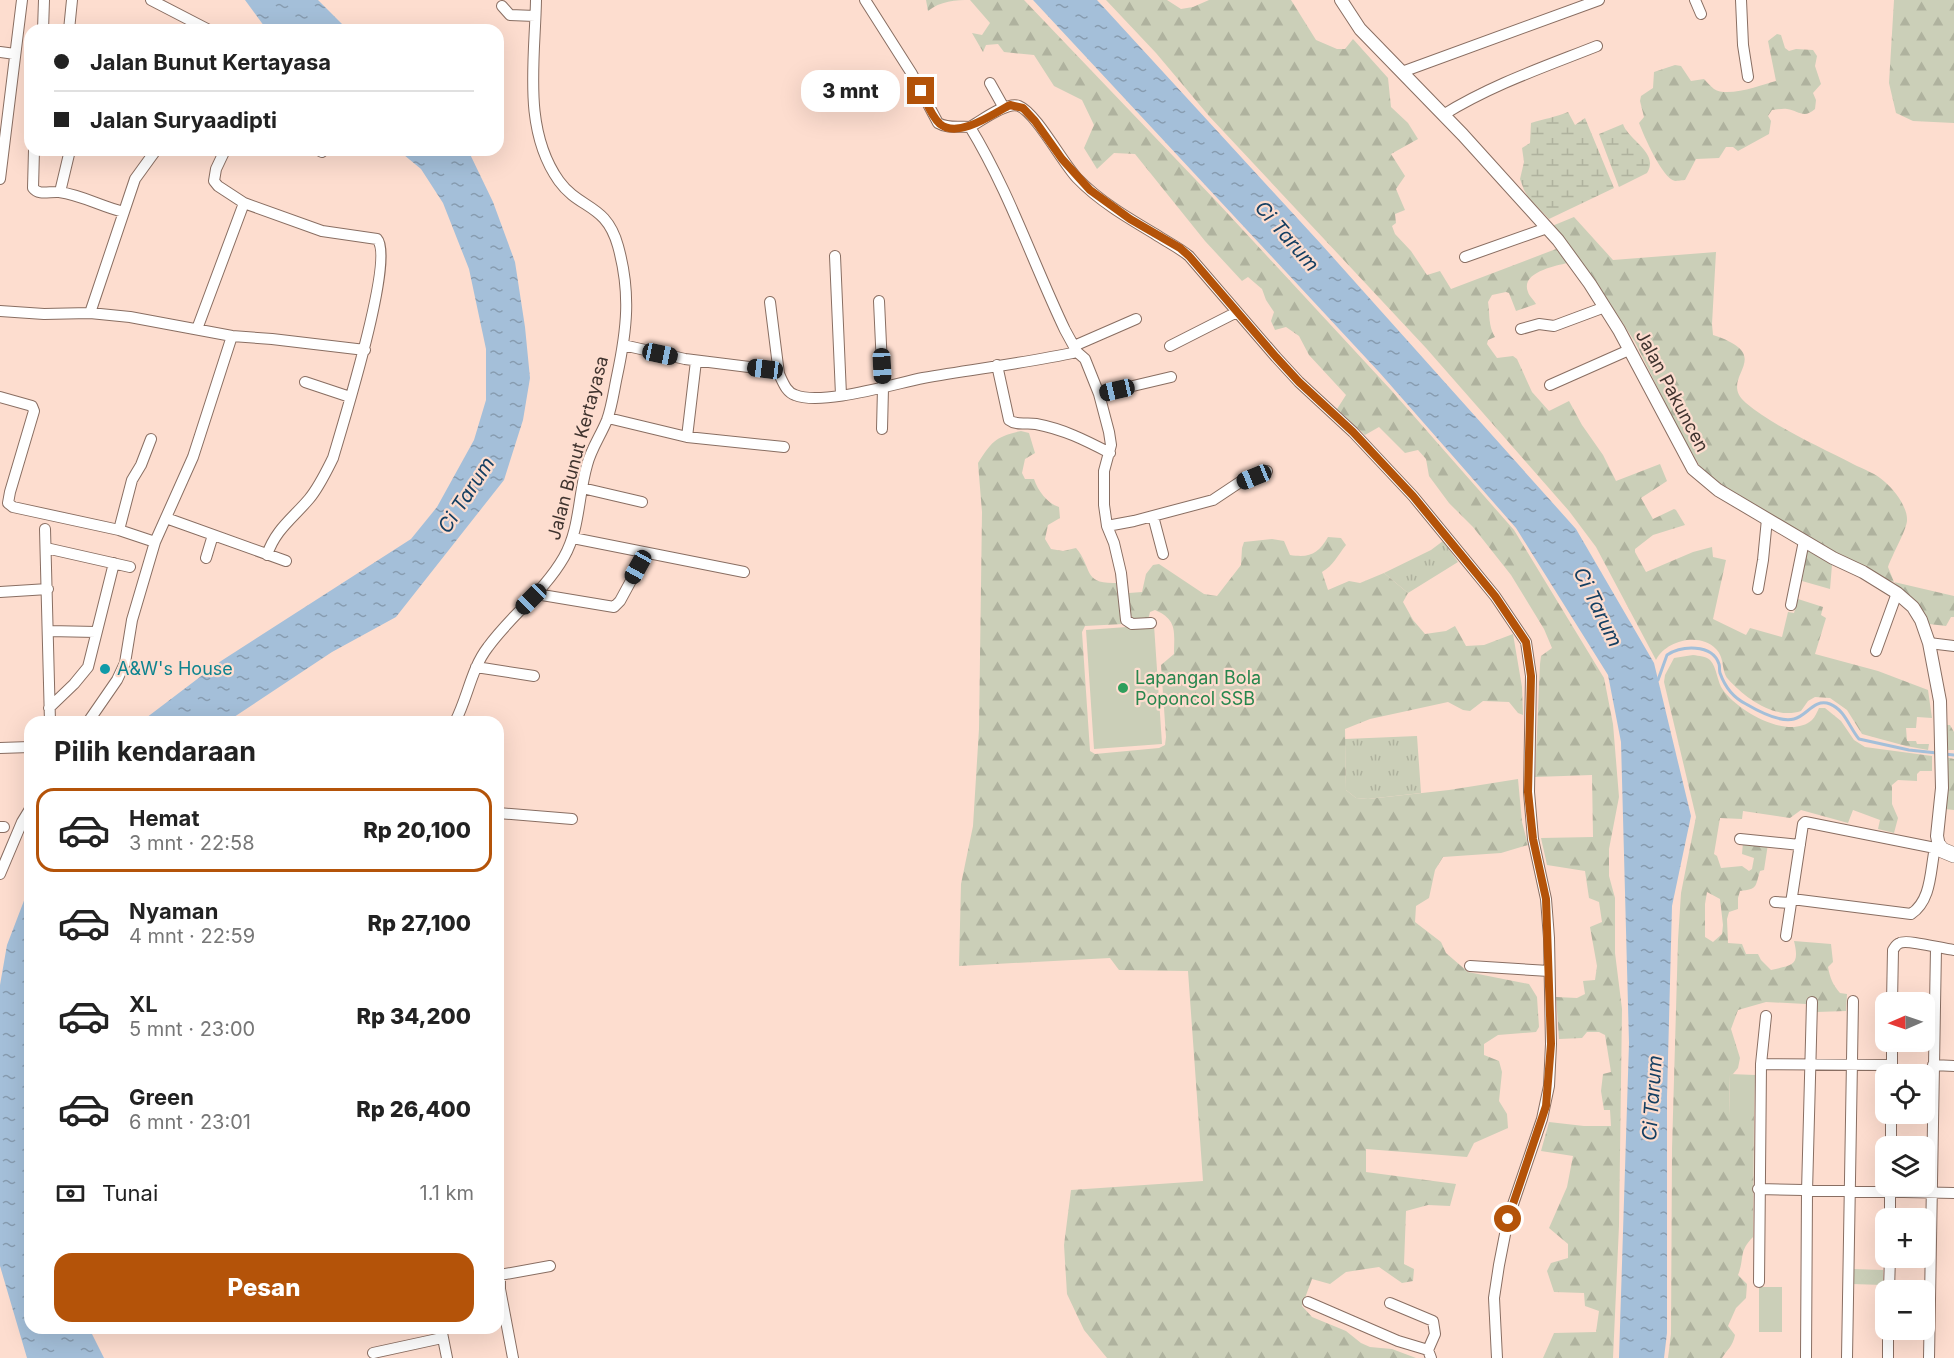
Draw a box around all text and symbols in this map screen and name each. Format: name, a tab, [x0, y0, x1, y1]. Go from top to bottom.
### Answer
text: Jalan Bunut Kertayasa	[90, 49, 331, 75]
callout: 3 mnt	[801, 70, 900, 112]
route end	[907, 77, 934, 104]
text: 3 mnt	[822, 79, 879, 103]
text: Jalan Suryaadipti	[90, 107, 277, 133]
water label: Ci Tarum	[1250, 196, 1324, 276]
street label: Jalan Pakuncen	[1632, 326, 1713, 455]
car	[641, 341, 679, 367]
car	[872, 348, 892, 384]
street label: Jalan Bunut Kertayasa	[543, 354, 612, 542]
car	[746, 358, 784, 380]
car	[1097, 377, 1137, 403]
water label: Ci Tarum	[433, 453, 499, 537]
car	[1234, 462, 1274, 492]
car	[621, 547, 655, 587]
water label: Ci Tarum	[1568, 563, 1628, 651]
car	[512, 580, 550, 618]
place label: A&W's House	[117, 658, 233, 679]
marker: A&W's House	[98, 662, 112, 676]
place label: Lapangan Bola Poponcol SSB	[1135, 667, 1261, 709]
marker: Lapangan Bola Poponcol SSB	[1116, 681, 1130, 695]
text: Pilih kendaraan	[54, 735, 256, 768]
icon: car	[57, 803, 111, 857]
text: Hemat	[129, 805, 199, 831]
text: Rp 20,100	[363, 817, 471, 843]
text: 3 mnt · 22:58	[129, 831, 255, 855]
icon: car	[57, 896, 111, 950]
text: Nyaman	[129, 898, 218, 924]
text: Rp 27,100	[367, 910, 471, 936]
text: 4 mnt · 22:59	[129, 924, 255, 948]
icon: car	[57, 989, 111, 1043]
text: XL	[129, 991, 158, 1017]
north arrow	[1875, 992, 1935, 1052]
map controls	[1875, 992, 1935, 1340]
text: Rp 34,200	[357, 1003, 471, 1029]
text: 5 mnt · 23:00	[129, 1017, 255, 1041]
water label: Ci Tarum	[1637, 1054, 1667, 1142]
button: locate	[1875, 1064, 1935, 1124]
icon: car	[57, 1082, 111, 1136]
text: Green	[129, 1084, 194, 1110]
text: Rp 26,400	[356, 1096, 471, 1122]
text: 6 mnt · 23:01	[129, 1110, 251, 1134]
button: layers	[1875, 1136, 1935, 1196]
icon: cash	[54, 1177, 87, 1210]
text: Tunai	[102, 1180, 158, 1206]
text: 1.1 km	[420, 1181, 474, 1205]
route start	[1494, 1205, 1521, 1232]
button: +	[1875, 1208, 1935, 1268]
button: Pesan	[54, 1253, 474, 1322]
button: −	[1875, 1280, 1935, 1340]

